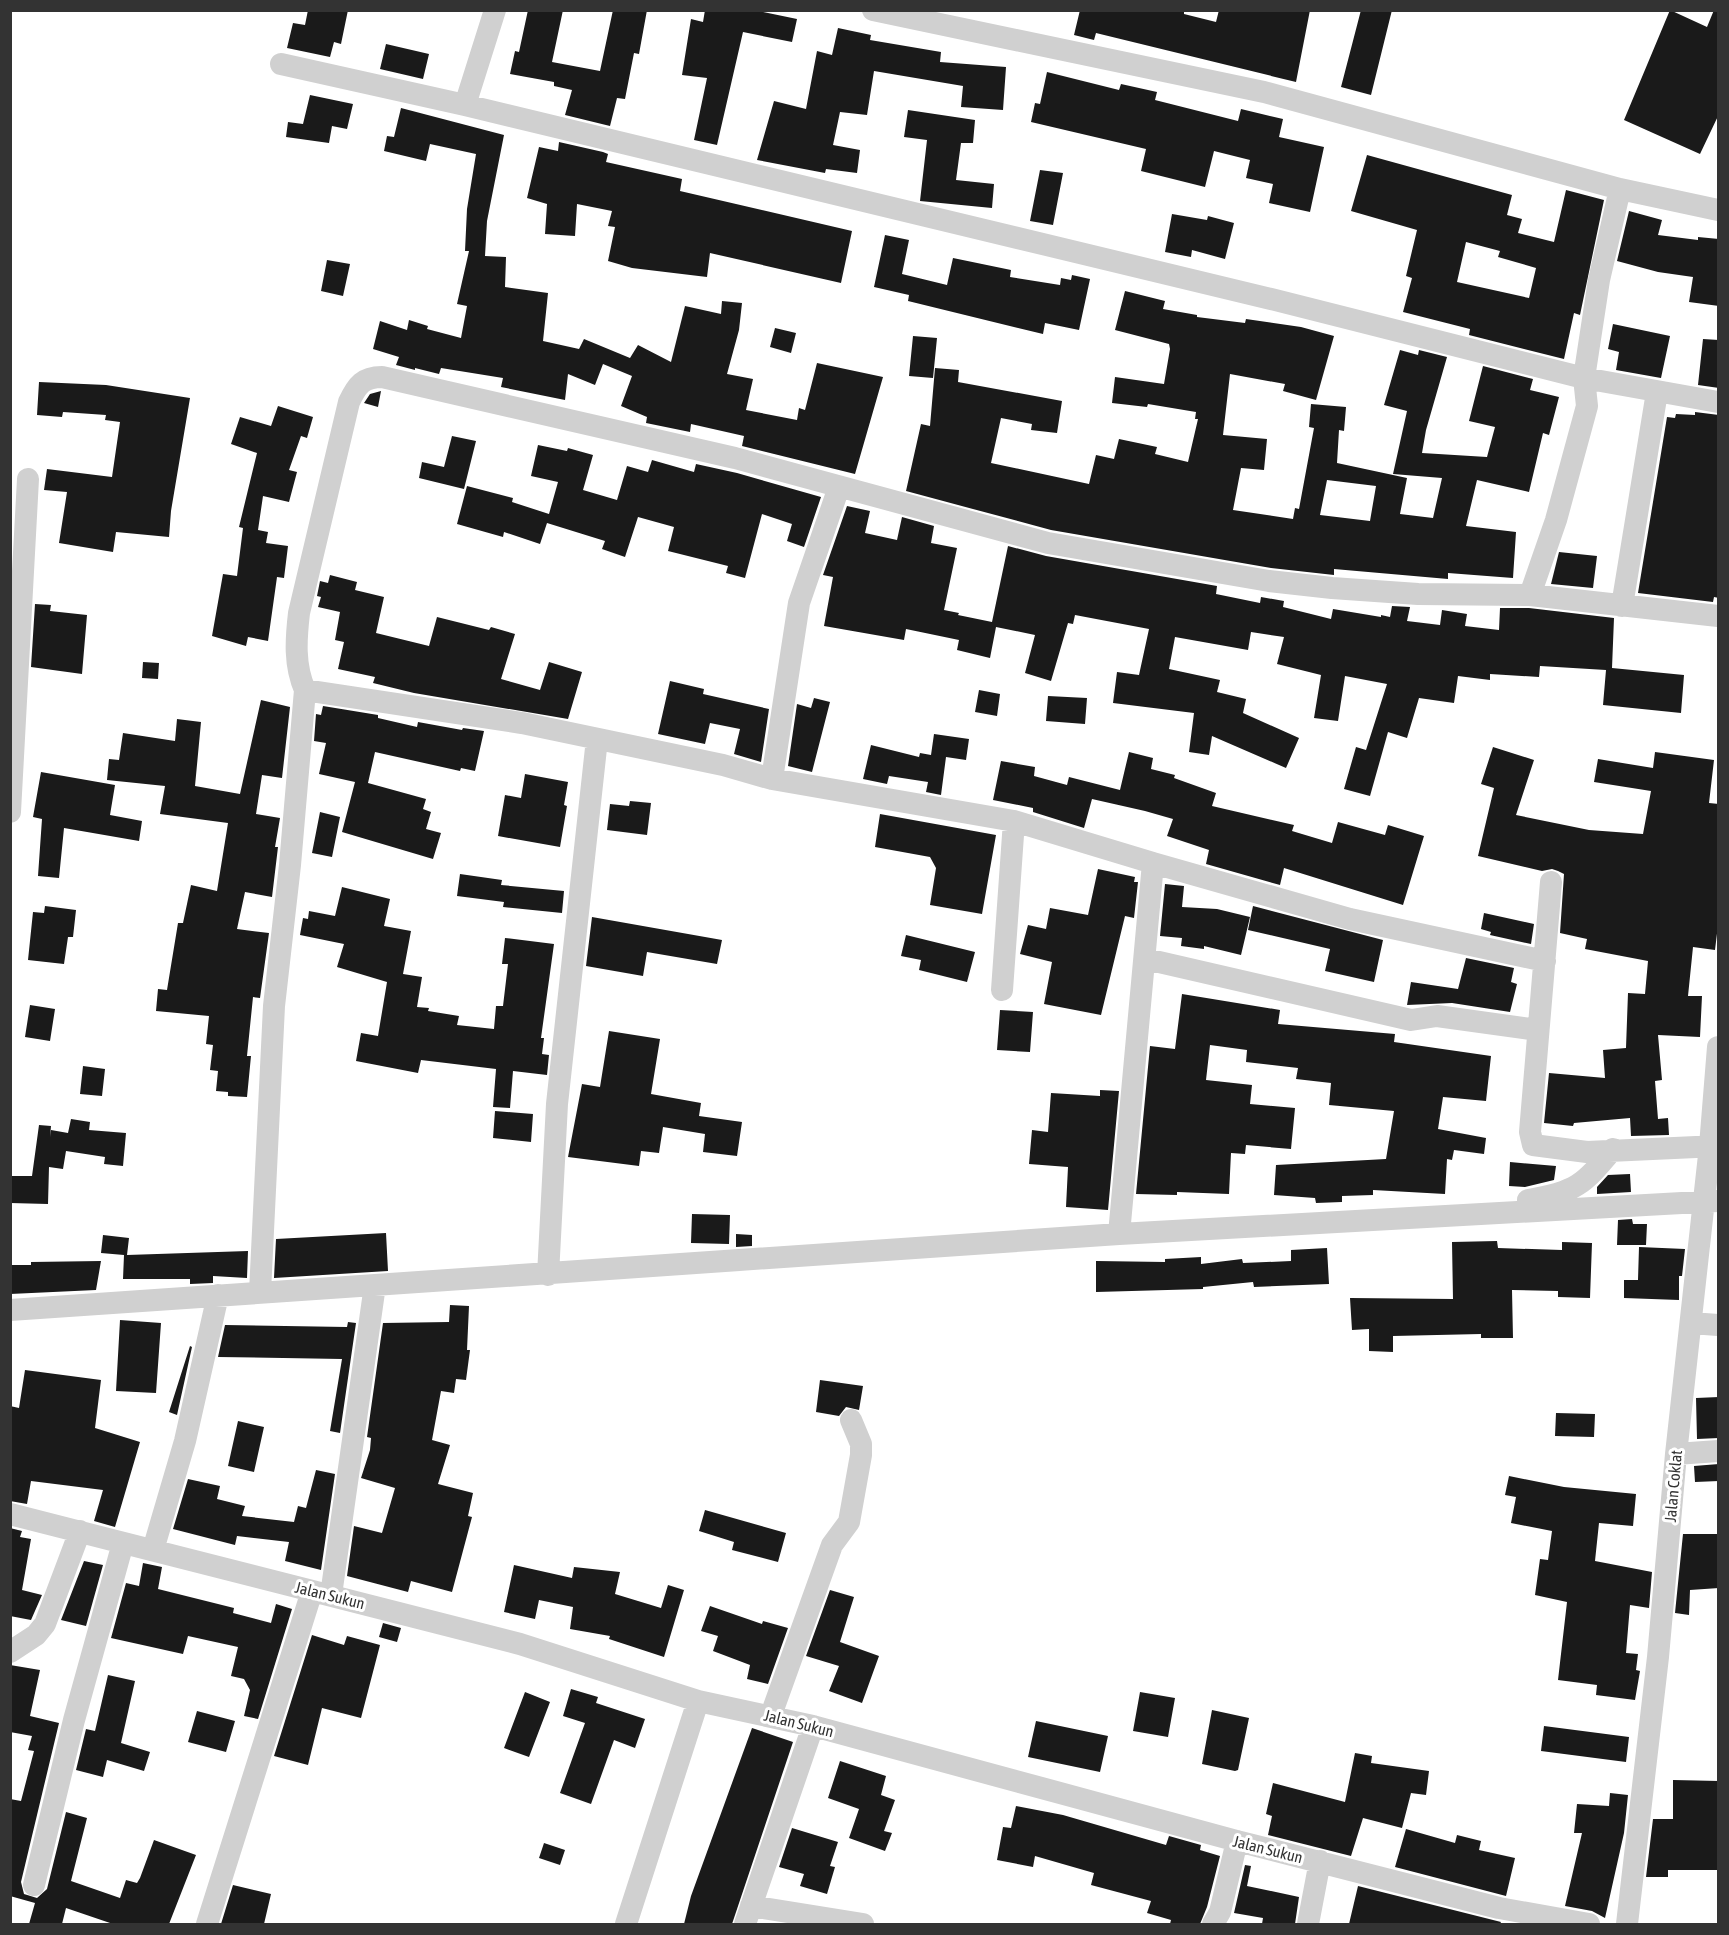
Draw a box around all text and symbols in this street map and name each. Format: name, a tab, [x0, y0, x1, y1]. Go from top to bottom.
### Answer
street label: Jalan Coklat	[1661, 1449, 1685, 1523]
street label: Jalan Sukun	[293, 1578, 367, 1612]
street label: Jalan Sukun	[762, 1706, 836, 1740]
street label: Jalan Sukun	[1231, 1832, 1305, 1866]

